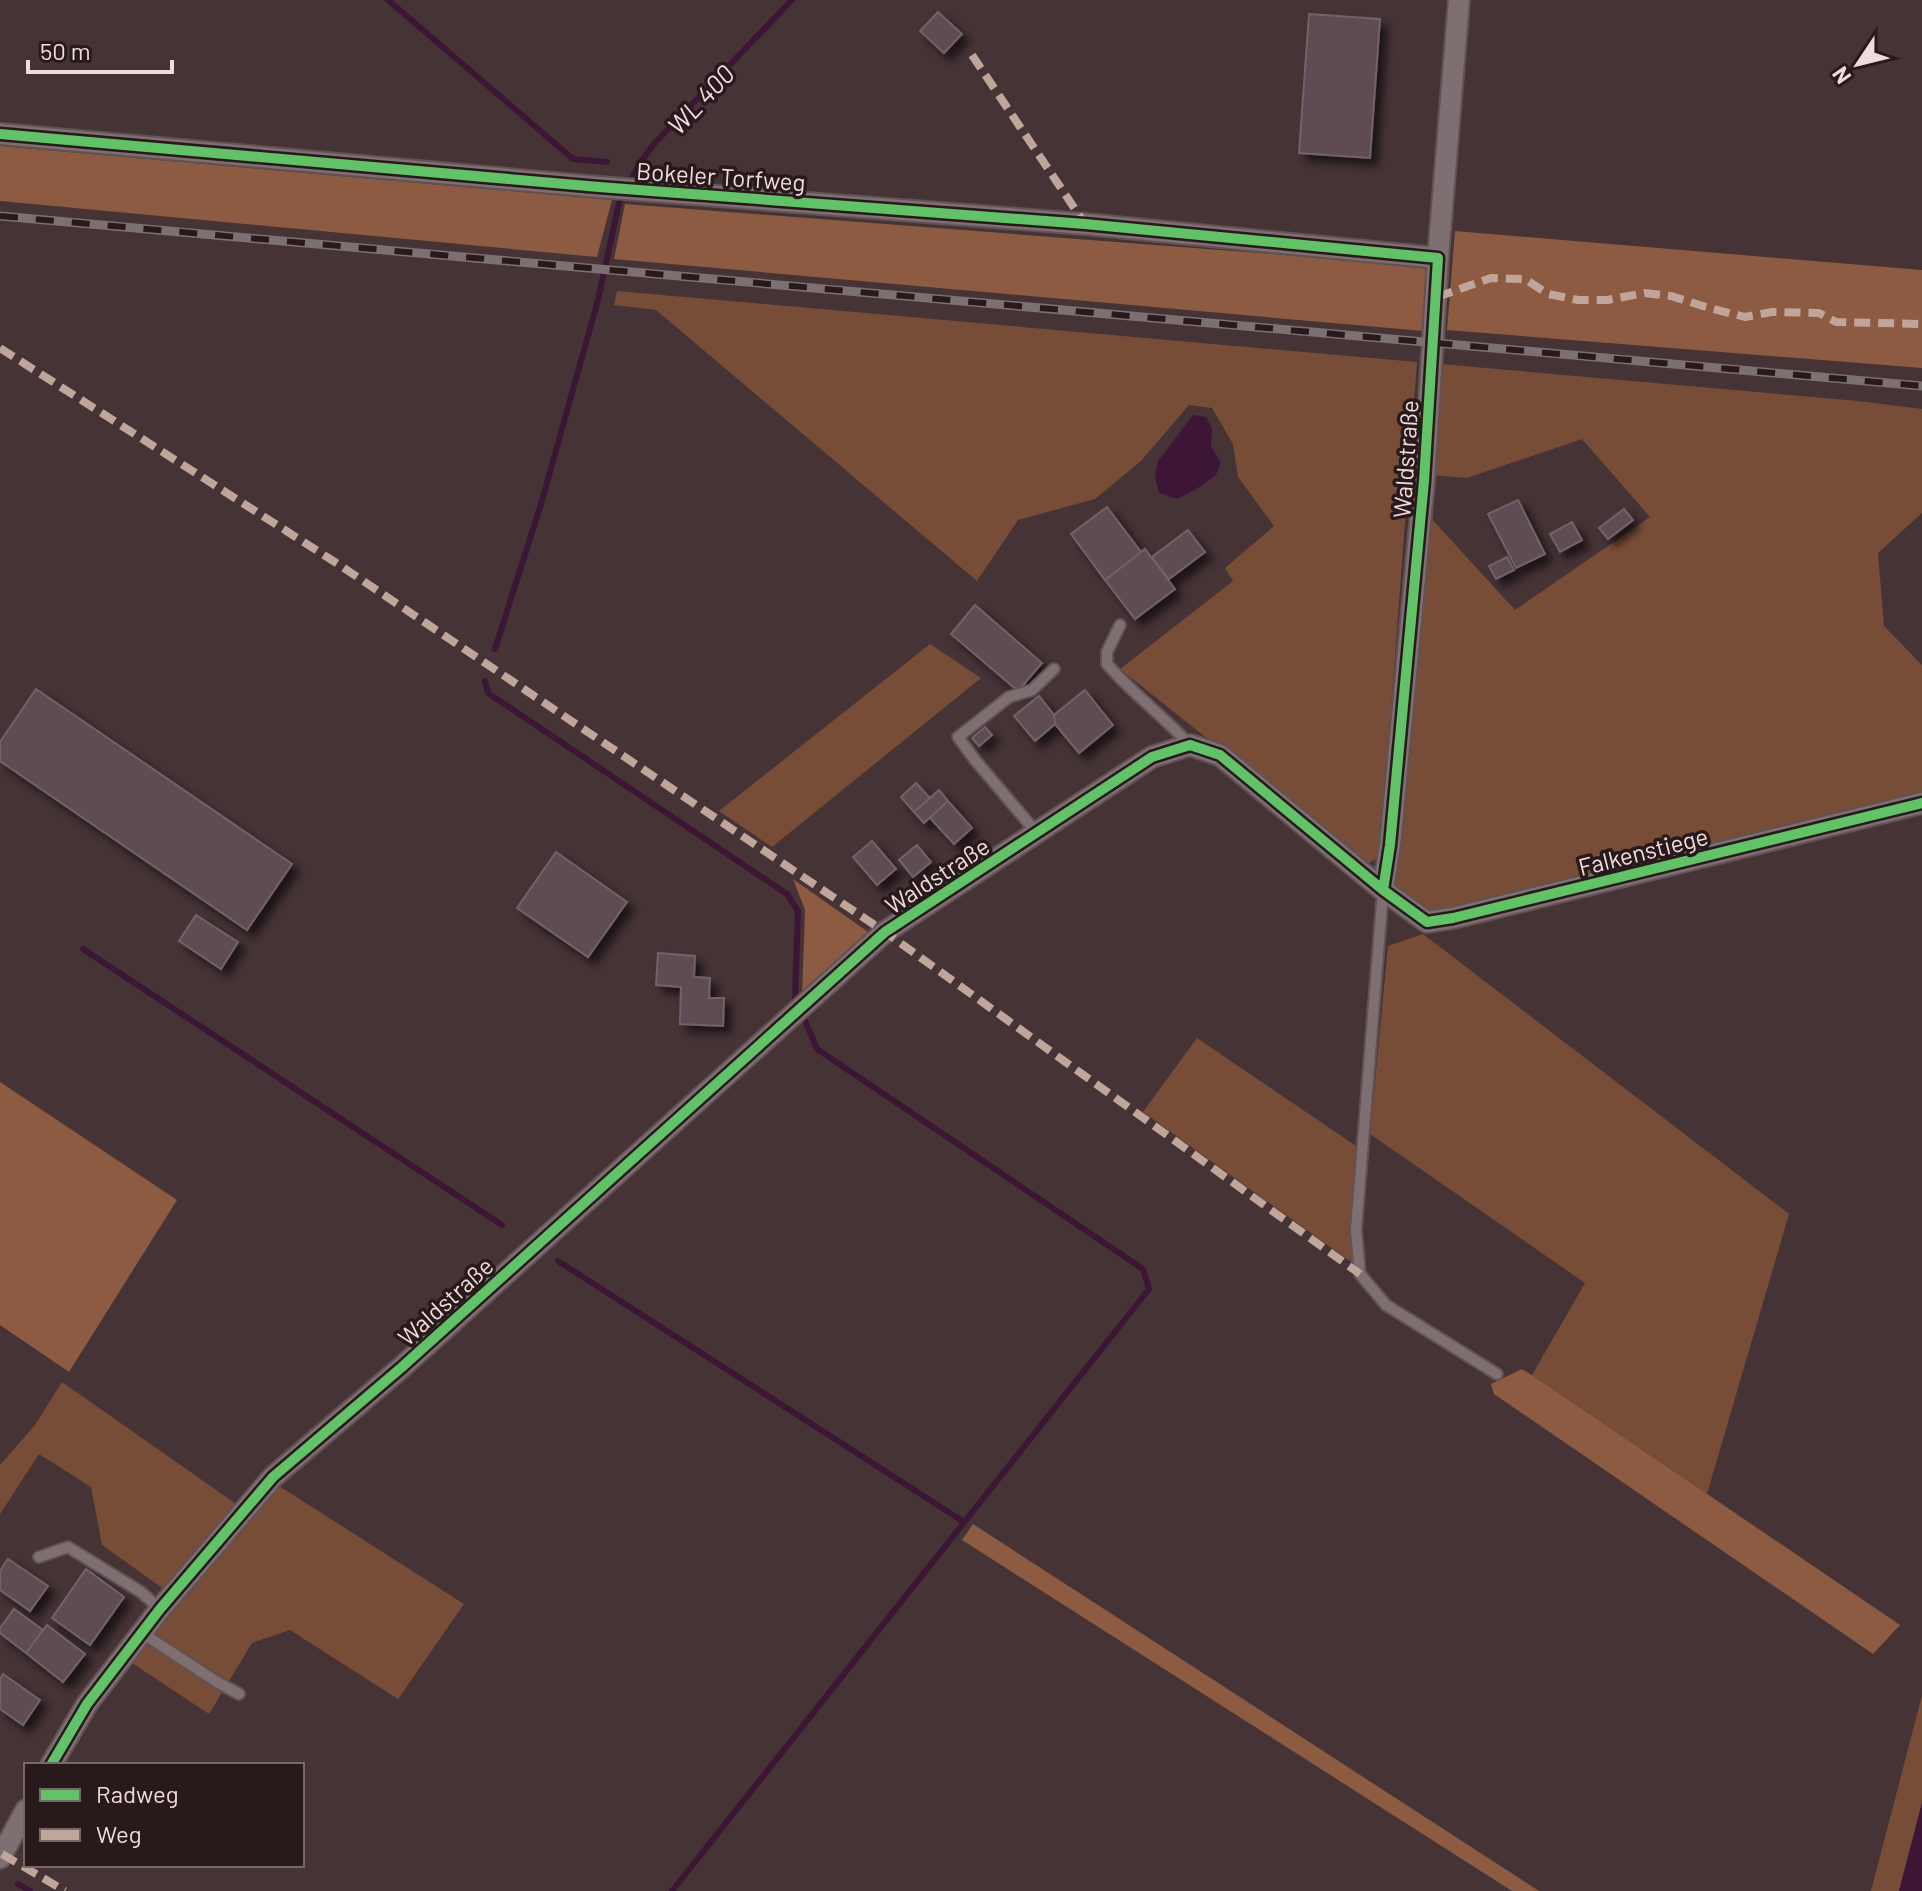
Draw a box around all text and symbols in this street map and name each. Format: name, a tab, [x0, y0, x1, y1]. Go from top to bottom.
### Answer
scale bar	[28, 24, 172, 74]
north arrow	[1818, 24, 1898, 104]
text: 50 m	[40, 36, 91, 65]
water label: WL 400	[660, 58, 740, 140]
text: N	[1826, 63, 1856, 89]
street label: Bokeler Torfweg	[635, 156, 807, 196]
street label: Waldstraße	[1386, 399, 1424, 519]
street label: Falkenstiege	[1575, 821, 1711, 881]
street label: Waldstraße	[880, 831, 994, 919]
street label: Waldstraße	[391, 1251, 499, 1351]
legend	[24, 1763, 304, 1867]
text: Radweg	[96, 1779, 179, 1808]
text: Weg	[96, 1819, 142, 1848]

